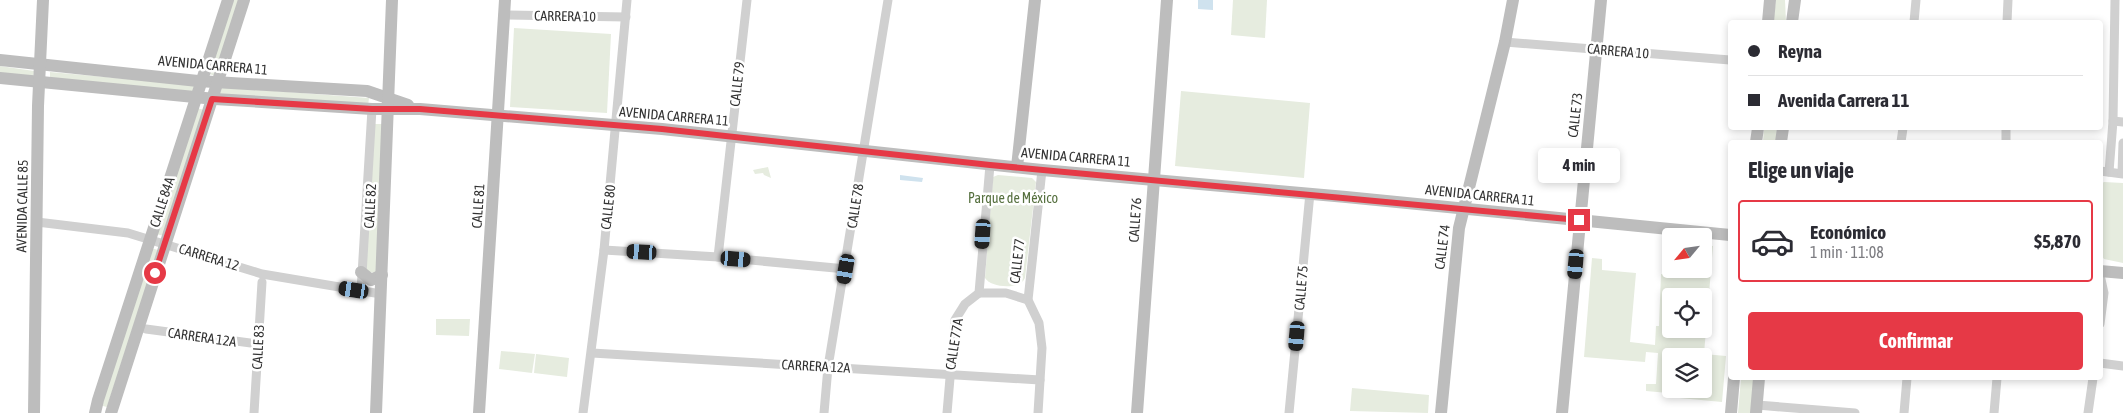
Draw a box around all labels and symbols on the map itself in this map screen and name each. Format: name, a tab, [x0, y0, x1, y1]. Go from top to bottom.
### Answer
street label: CARRERA 10	[534, 7, 597, 25]
street label: CARRERA 10	[1586, 40, 1650, 62]
street label: AVENIDA CARRERA 11	[158, 52, 268, 78]
street label: CALLE 79	[727, 61, 747, 107]
street label: CALLE 73	[1565, 92, 1585, 138]
street label: AVENIDA CARRERA 11	[619, 103, 729, 129]
street label: AVENIDA CARRERA 11	[1021, 144, 1131, 170]
callout: 4 min	[1538, 148, 1620, 182]
street label: AVENIDA CALLE 85	[13, 159, 31, 253]
street label: CALLE 84A	[146, 175, 178, 229]
street label: AVENIDA CARRERA 11	[1425, 181, 1535, 209]
street label: CALLE 78	[844, 182, 866, 229]
street label: CALLE 82	[361, 183, 379, 229]
street label: CALLE 81	[468, 183, 488, 229]
street label: CALLE 80	[598, 183, 618, 230]
park label: Parque de México	[968, 190, 1058, 206]
street label: CALLE 76	[1125, 197, 1145, 243]
route end	[1568, 209, 1590, 231]
car	[974, 219, 991, 249]
street label: CALLE 74	[1431, 223, 1453, 270]
north arrow	[1662, 228, 1712, 278]
street label: CALLE 77	[1007, 238, 1027, 284]
street label: CARRERA 12	[177, 240, 241, 274]
car	[626, 244, 657, 260]
car	[1567, 248, 1584, 280]
car	[720, 250, 751, 268]
car	[836, 253, 855, 285]
route start	[144, 262, 166, 284]
street label: CALLE 75	[1291, 265, 1311, 311]
car	[338, 280, 369, 300]
street label: CALLE 77A	[942, 317, 966, 371]
car	[1288, 320, 1305, 352]
street label: CARRERA 12A	[167, 324, 237, 350]
street label: CALLE 83	[249, 324, 267, 370]
street label: CARRERA 12A	[781, 356, 851, 376]

